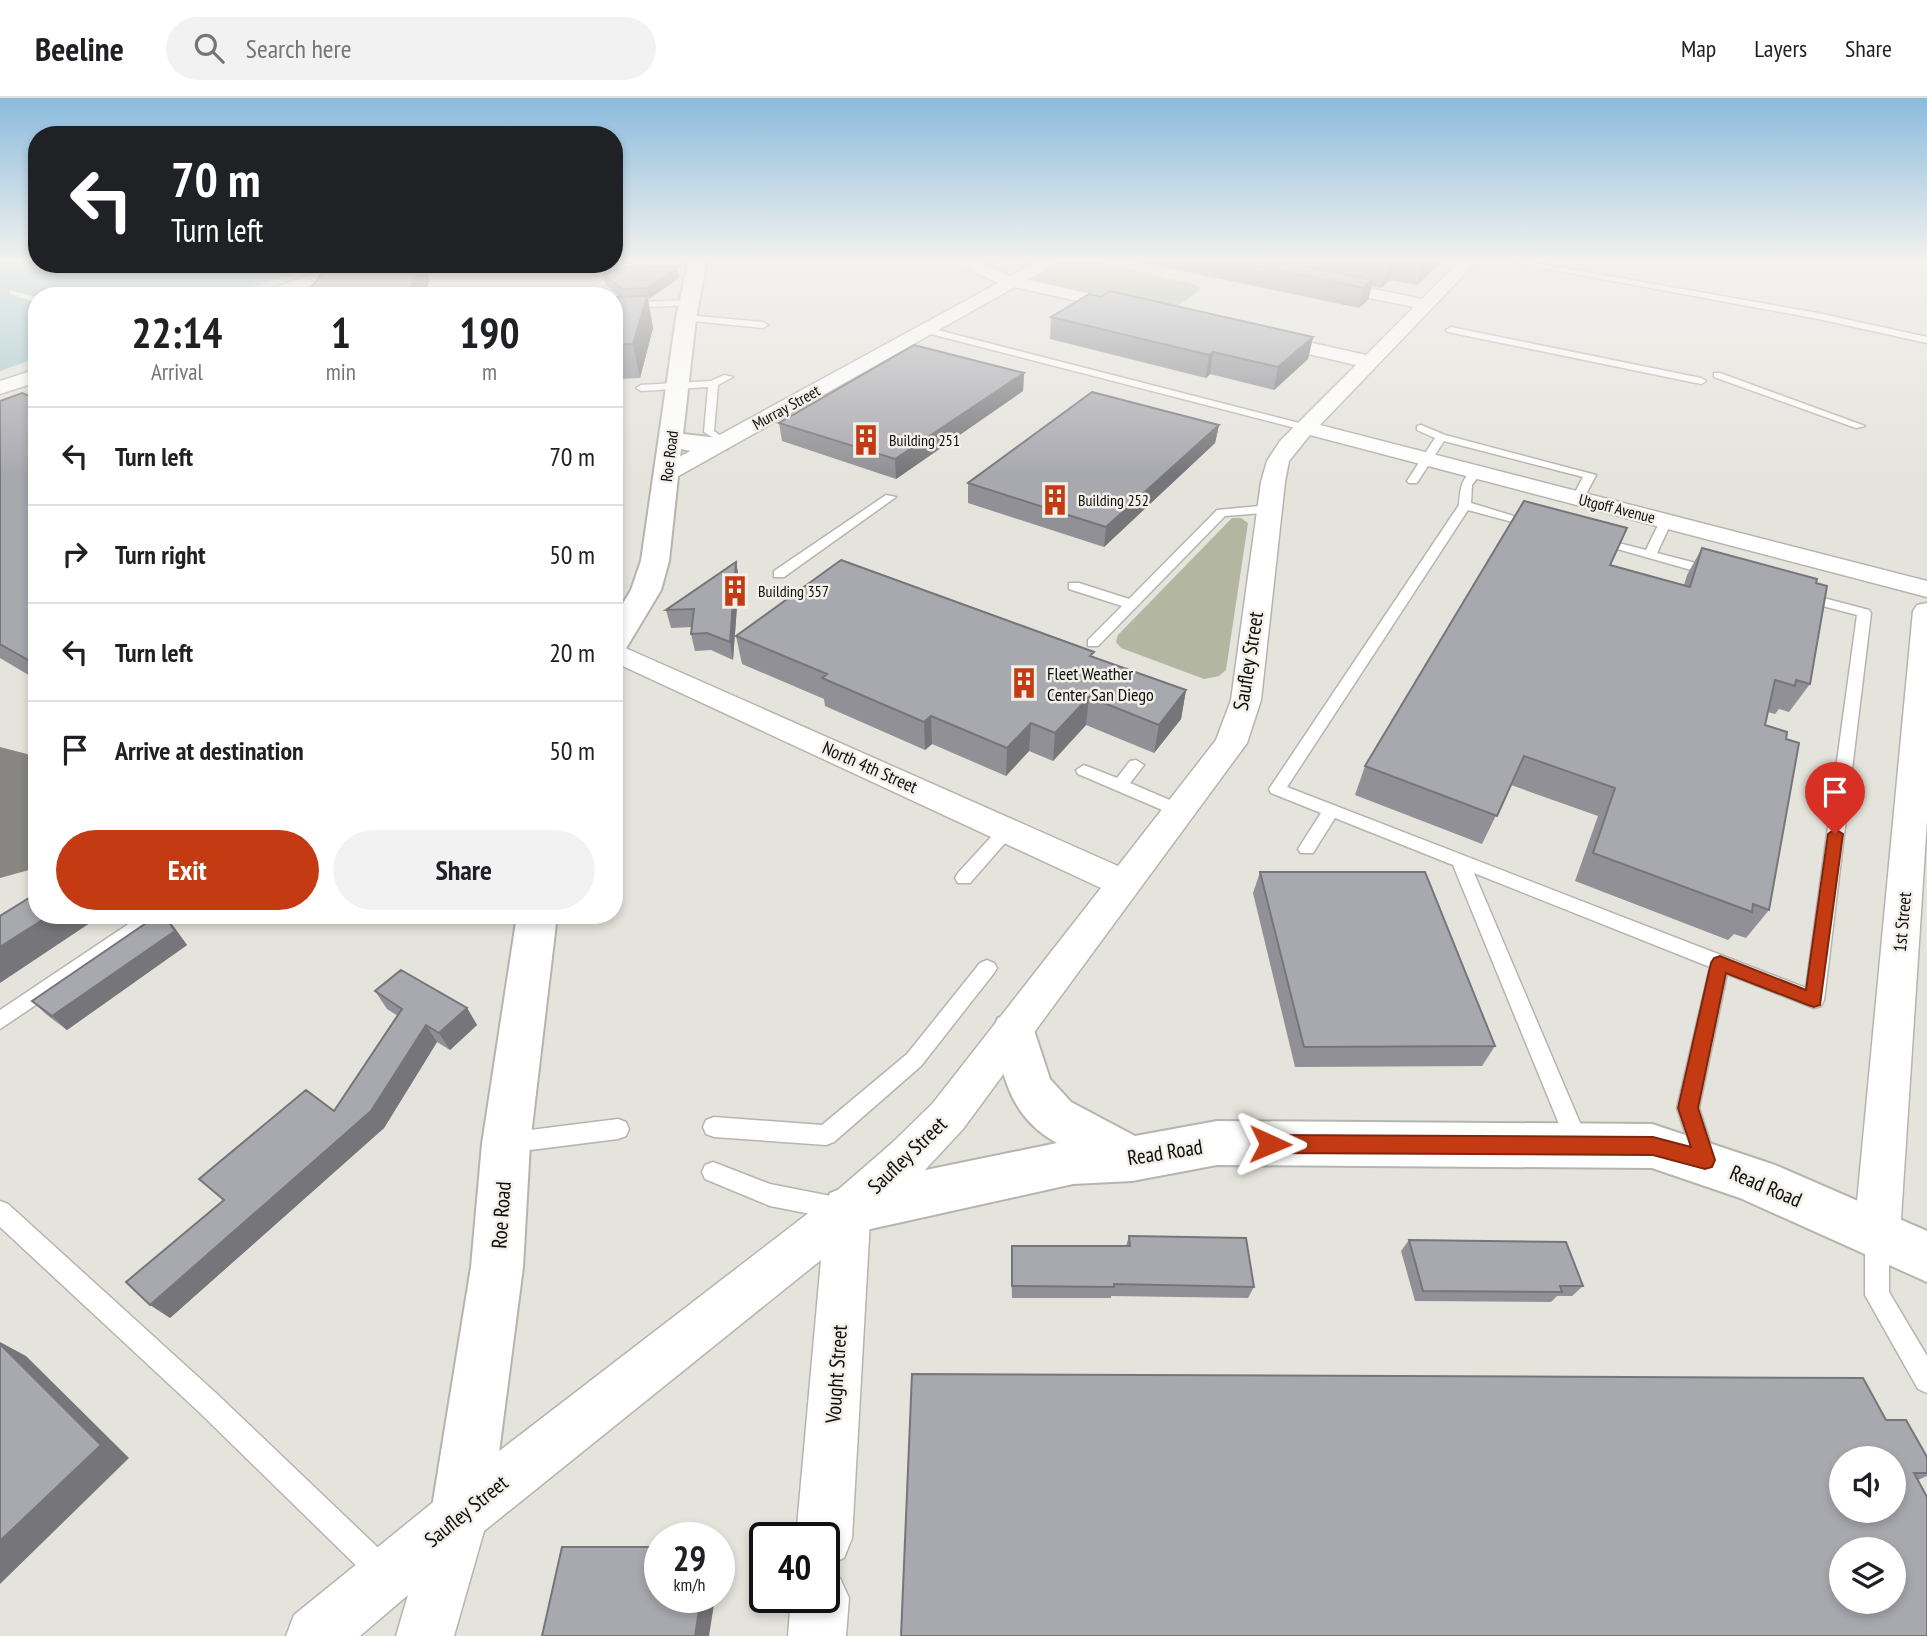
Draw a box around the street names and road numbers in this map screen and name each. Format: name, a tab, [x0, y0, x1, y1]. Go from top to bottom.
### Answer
street label: Murray Street	[749, 380, 824, 434]
street label: Roe Road	[656, 429, 682, 483]
street label: Utgoff Avenue	[1577, 489, 1657, 527]
street label: Saufley Street	[1227, 609, 1269, 712]
street label: North 4th Street	[819, 736, 921, 798]
street label: 1st Street	[1888, 891, 1916, 953]
street label: Saufley Street	[862, 1110, 952, 1199]
street label: Read Road	[1125, 1133, 1205, 1171]
street label: Read Road	[1726, 1159, 1806, 1213]
street label: Roe Road	[485, 1180, 517, 1250]
street label: Vought Street	[819, 1324, 853, 1425]
street label: Saufley Street	[419, 1469, 513, 1553]

